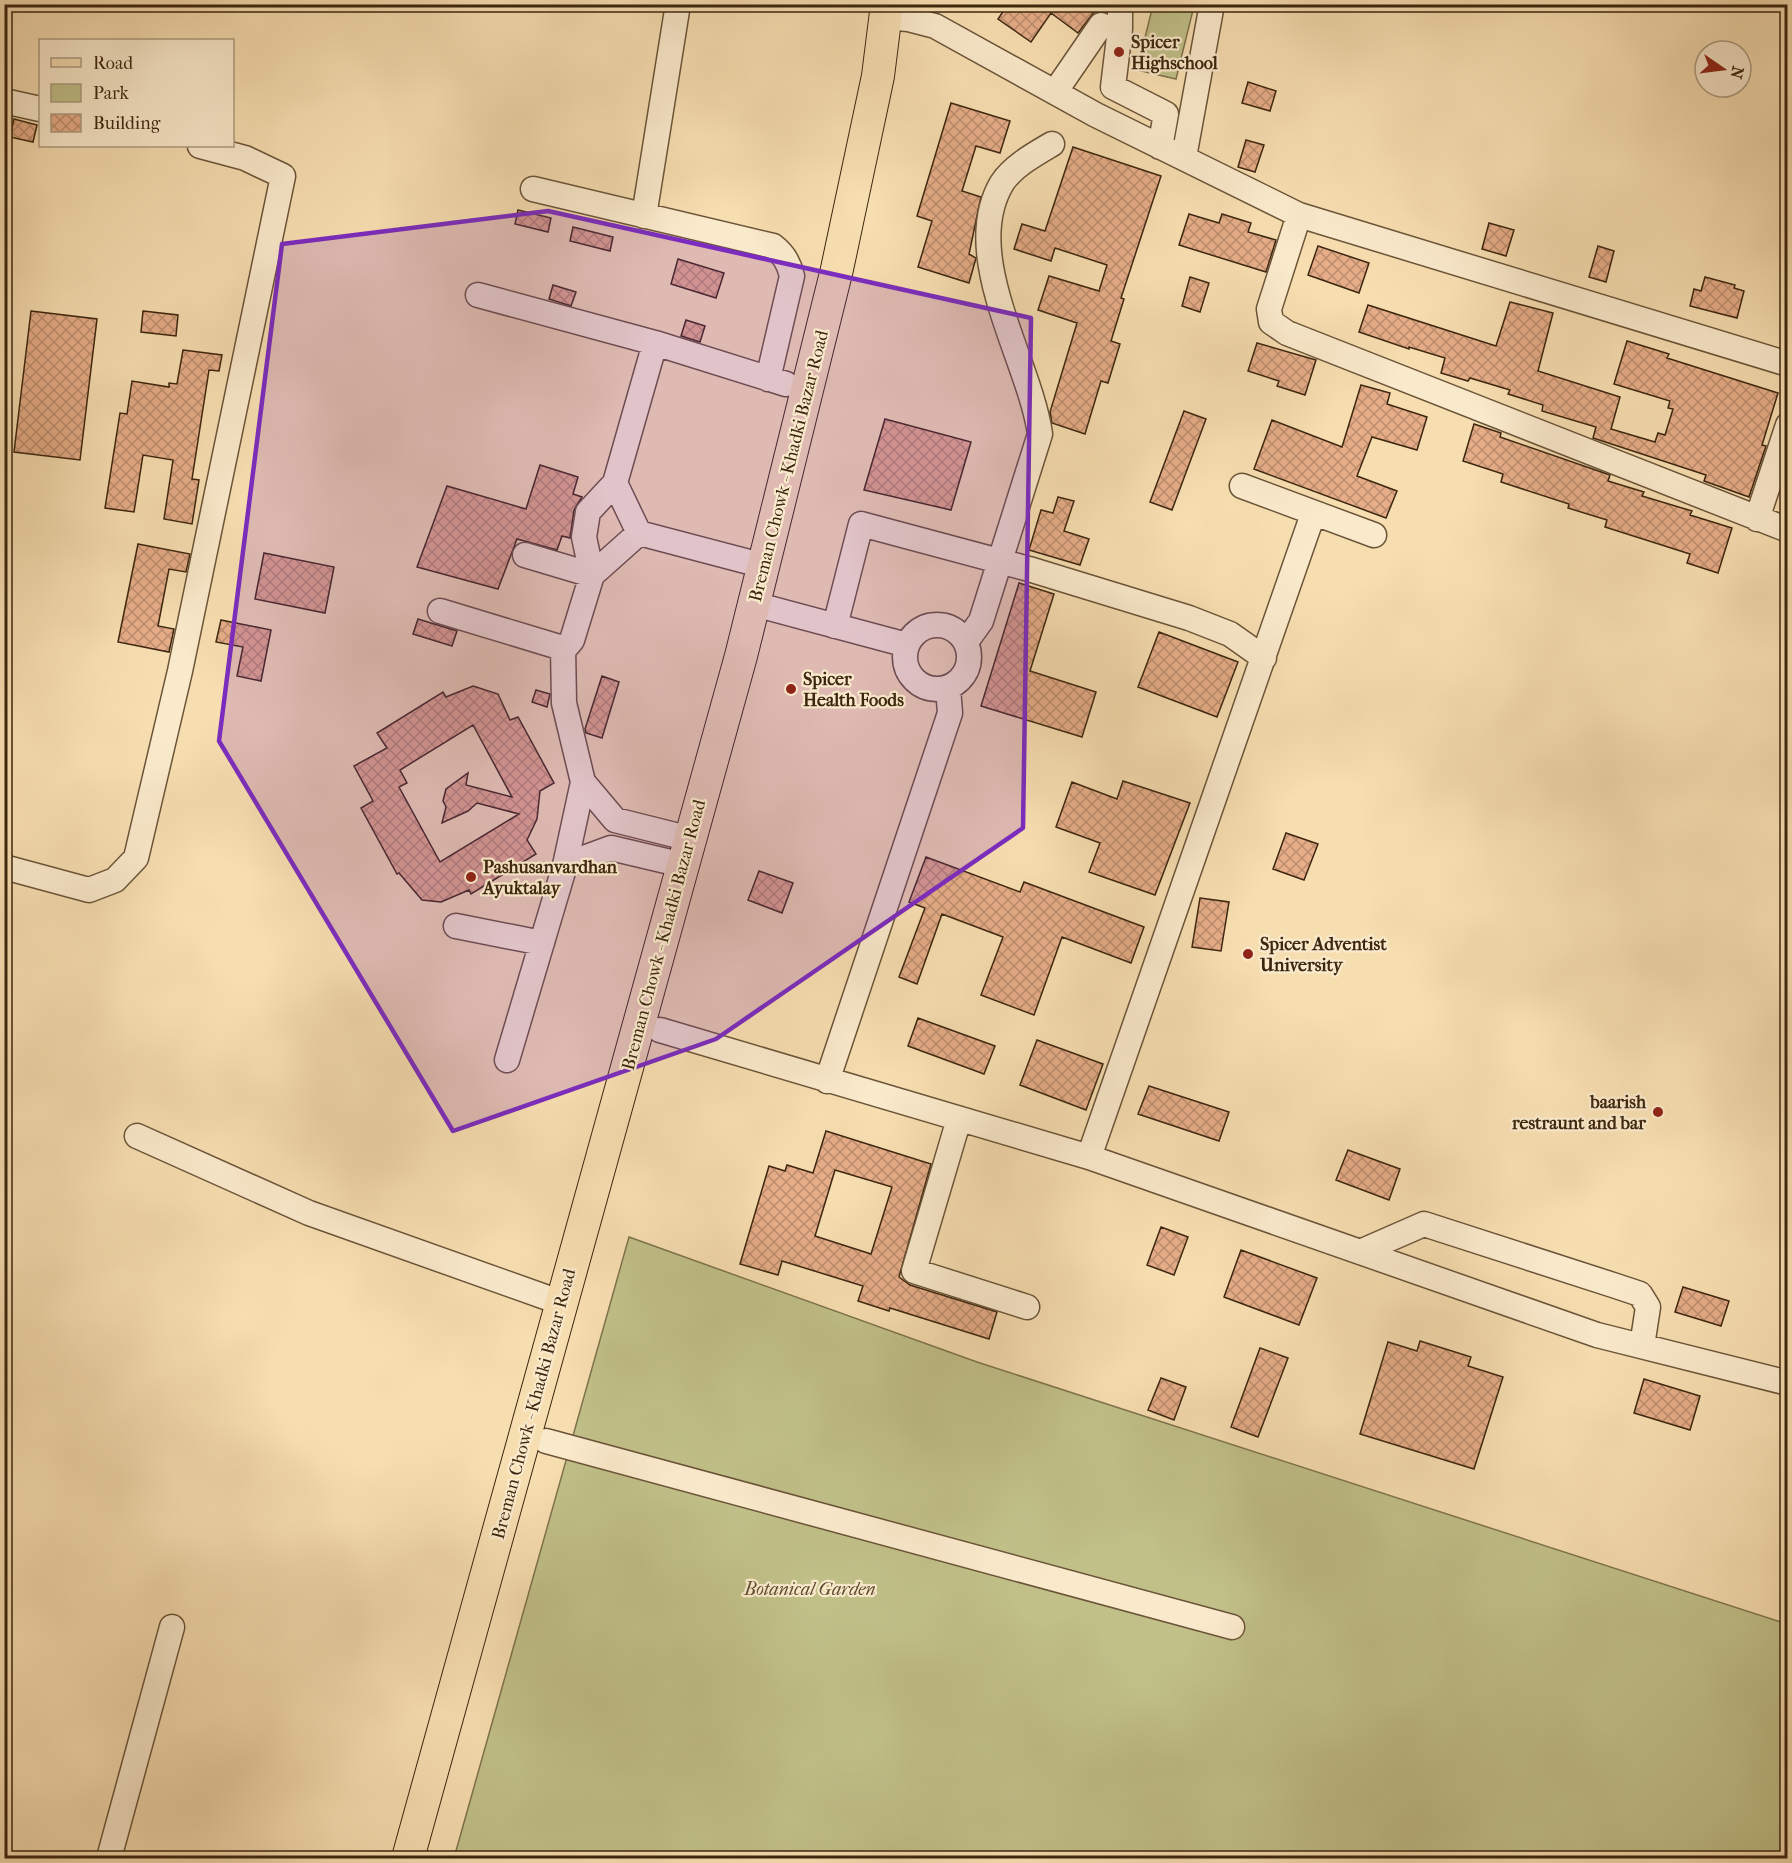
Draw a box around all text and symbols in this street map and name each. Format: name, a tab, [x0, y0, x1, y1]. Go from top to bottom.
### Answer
place label: Spicer Highschool	[1131, 32, 1219, 74]
legend	[39, 39, 234, 147]
north arrow	[1693, 39, 1753, 99]
marker: Spicer Highschool	[1112, 45, 1126, 59]
text: Road	[93, 53, 133, 74]
text: N	[1726, 64, 1748, 82]
text: Park	[93, 83, 130, 104]
text: Building	[93, 113, 161, 134]
street label: Breman Chowk - Khadki Bazar Road	[745, 328, 833, 604]
place label: Spicer Health Foods	[803, 669, 904, 711]
marker: Spicer Health Foods	[784, 682, 798, 696]
street label: Breman Chowk - Khadki Bazar Road	[618, 797, 710, 1073]
place label: Pashusanvardhan Ayuktalay	[482, 857, 618, 899]
marker: Pashusanvardhan Ayuktalay	[464, 870, 478, 884]
place label: Spicer Adventist University	[1259, 934, 1387, 976]
marker: Spicer Adventist University	[1241, 947, 1255, 961]
place label: baarish restraunt and bar	[1511, 1092, 1647, 1134]
marker: baarish restraunt and bar	[1651, 1105, 1665, 1119]
street label: Breman Chowk - Khadki Bazar Road	[488, 1266, 580, 1542]
park label: Botanical Garden	[743, 1579, 876, 1600]

